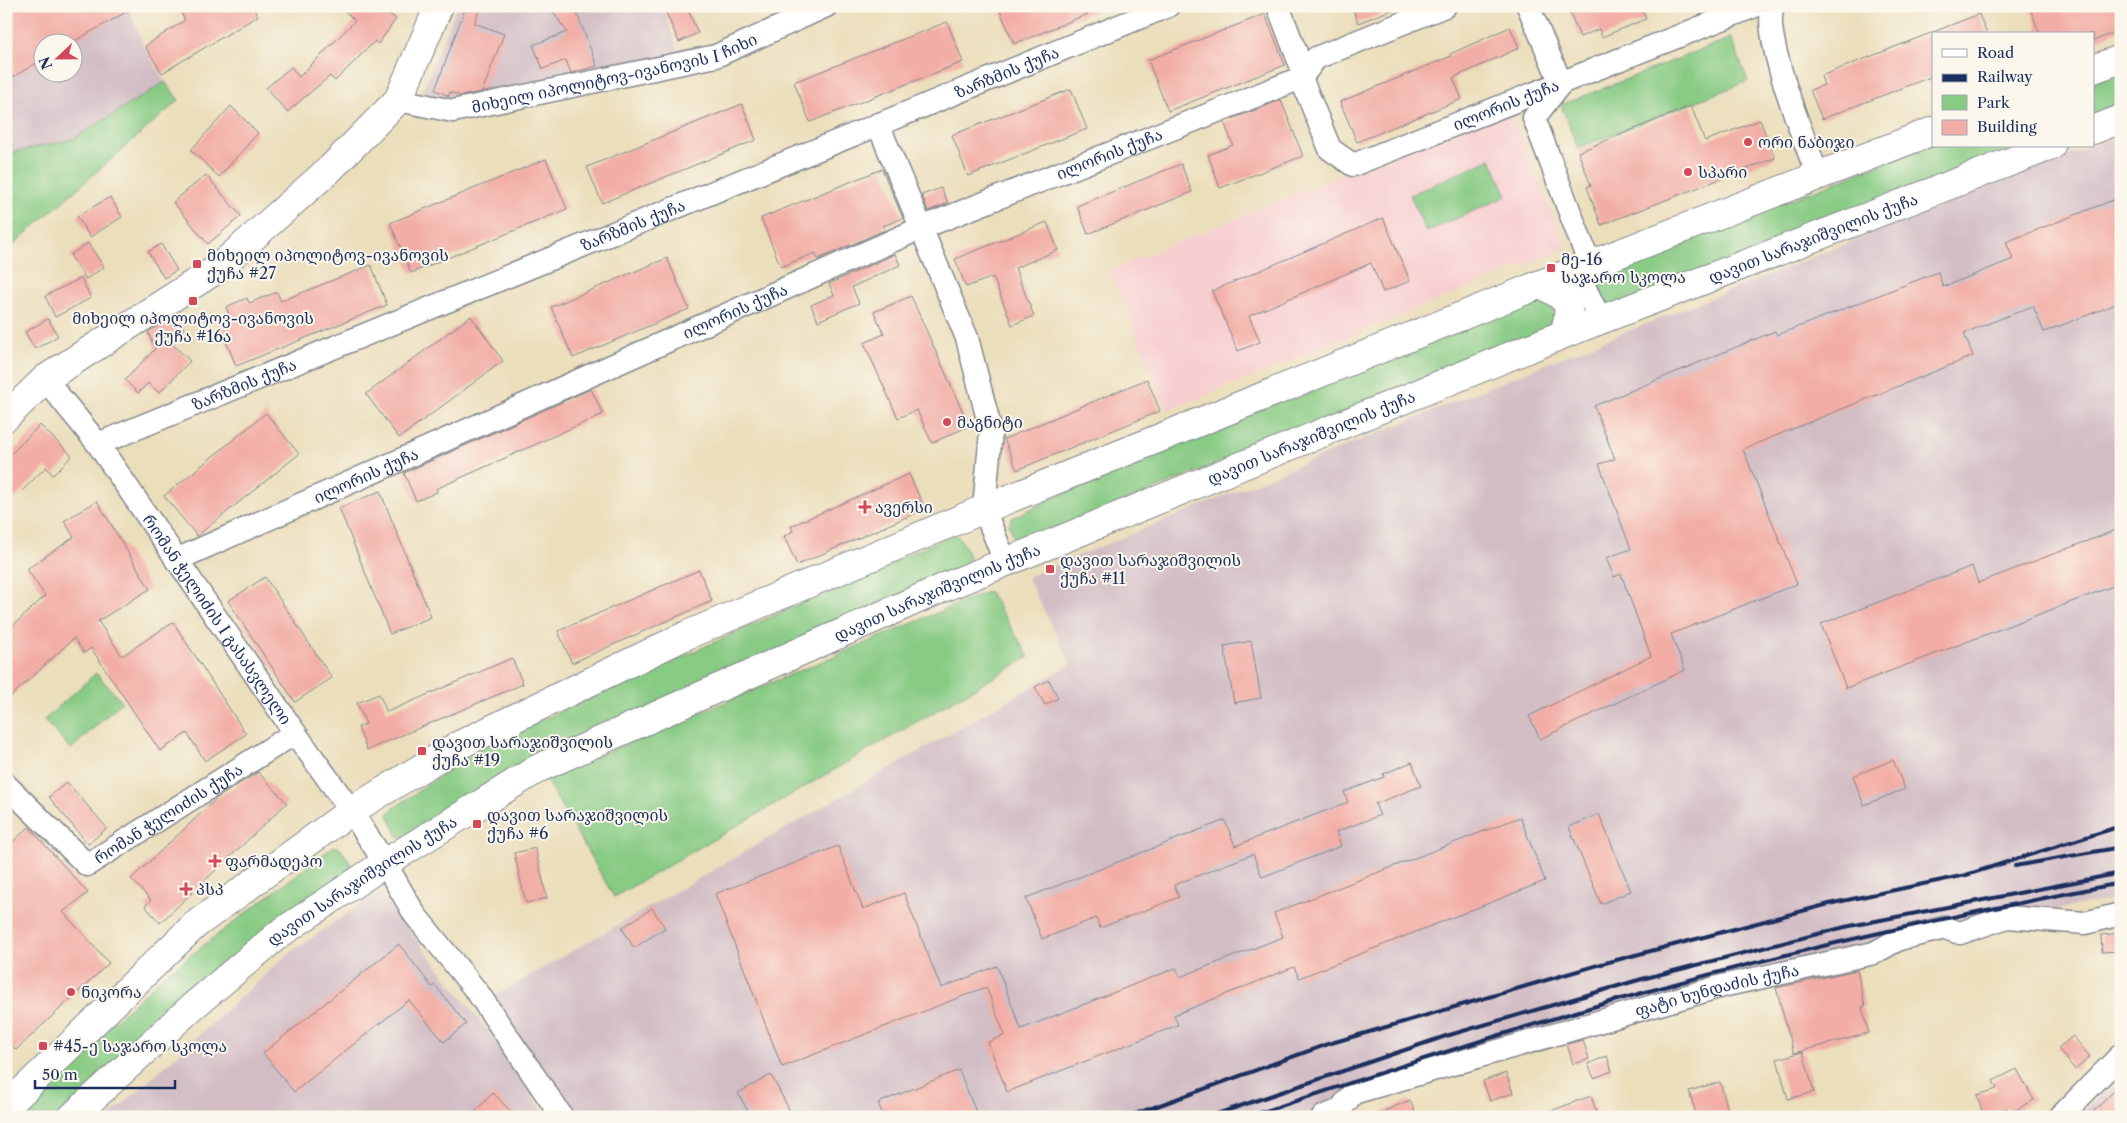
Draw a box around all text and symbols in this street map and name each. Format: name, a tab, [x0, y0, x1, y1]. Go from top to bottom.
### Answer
street label: მიხეილ იპოლიტოვ-ივანოვის I ჩიხი	[470, 29, 760, 117]
north arrow	[32, 32, 82, 82]
legend	[1932, 32, 2094, 148]
street label: ზარზმის ქუჩა	[952, 42, 1062, 102]
text: Road	[1977, 43, 2014, 62]
text: N	[35, 54, 57, 72]
text: Railway	[1977, 67, 2033, 86]
street label: ილორის ქუჩა	[1450, 75, 1562, 135]
text: Park	[1977, 93, 2011, 112]
text: Building	[1977, 117, 2037, 136]
street label: ილორის ქუჩა	[1053, 124, 1165, 184]
place label: ორი ნაბიჯი	[1758, 132, 1854, 152]
marker: ორი ნაბიჯი	[1742, 136, 1754, 148]
place label: სპარი	[1698, 162, 1747, 182]
marker: სპარი	[1682, 166, 1694, 178]
street label: დავით სარაჯიშვილის ქუჩა	[1706, 188, 1920, 287]
street label: ზარზმის ქუჩა	[578, 195, 688, 255]
place label: მიხეილ იპოლიტოვ-ივანოვის ქუჩა #27	[207, 245, 449, 283]
place label: მე-16 საჯარო სკოლა	[1561, 249, 1686, 287]
marker: მიხეილ იპოლიტოვ-ივანოვის ქუჩა #27	[191, 258, 203, 270]
marker: მე-16 საჯარო სკოლა	[1545, 262, 1557, 274]
street label: ილორის ქუჩა	[680, 279, 790, 343]
marker: მიხეილ იპოლიტოვ-ივანოვის ქუჩა #16ა	[187, 295, 199, 307]
place label: მიხეილ იპოლიტოვ-ივანოვის ქუჩა #16ა	[72, 308, 314, 346]
street label: ზარზმის ქუჩა	[189, 354, 299, 414]
street label: დავით სარაჯიშვილის ქუჩა	[1204, 386, 1418, 489]
place label: მაგნიტი	[957, 412, 1023, 432]
marker: მაგნიტი	[941, 416, 953, 428]
street label: ილორის ქუჩა	[311, 443, 421, 507]
place label: ავერსი	[875, 497, 933, 517]
marker: ავერსი	[859, 501, 871, 513]
street label: რომან ჭელიძის I გასასვლელი	[139, 510, 296, 728]
street label: დავით სარაჯიშვილის ქუჩა	[831, 539, 1043, 645]
place label: დავით სარაჯიშვილის ქუჩა #11	[1060, 550, 1241, 588]
marker: დავით სარაჯიშვილის ქუჩა #11	[1044, 563, 1056, 575]
place label: დავით სარაჯიშვილის ქუჩა #19	[432, 732, 613, 770]
marker: დავით სარაჯიშვილის ქუჩა #19	[416, 745, 428, 757]
street label: რომან ჭელიძის ქუჩა	[90, 759, 246, 868]
place label: დავით სარაჯიშვილის ქუჩა #6	[487, 805, 668, 843]
street label: დავით სარაჯიშვილის ქუჩა	[263, 811, 460, 950]
marker: დავით სარაჯიშვილის ქუჩა #6	[471, 818, 483, 830]
place label: ფარმადეპო	[225, 851, 323, 871]
marker: ფარმადეპო	[209, 855, 221, 867]
place label: პსპ	[196, 879, 224, 899]
marker: პსპ	[180, 883, 192, 895]
street label: ფატი ხუნდაძის ქუჩა	[1632, 960, 1801, 1021]
place label: ნიკორა	[81, 982, 142, 1002]
marker: ნიკორა	[65, 986, 77, 998]
place label: #45-ე საჯარო სკოლა	[53, 1036, 227, 1056]
marker: #45-ე საჯარო სკოლა	[37, 1040, 49, 1052]
scale bar	[35, 1058, 175, 1090]
text: 50 m	[42, 1065, 78, 1084]

